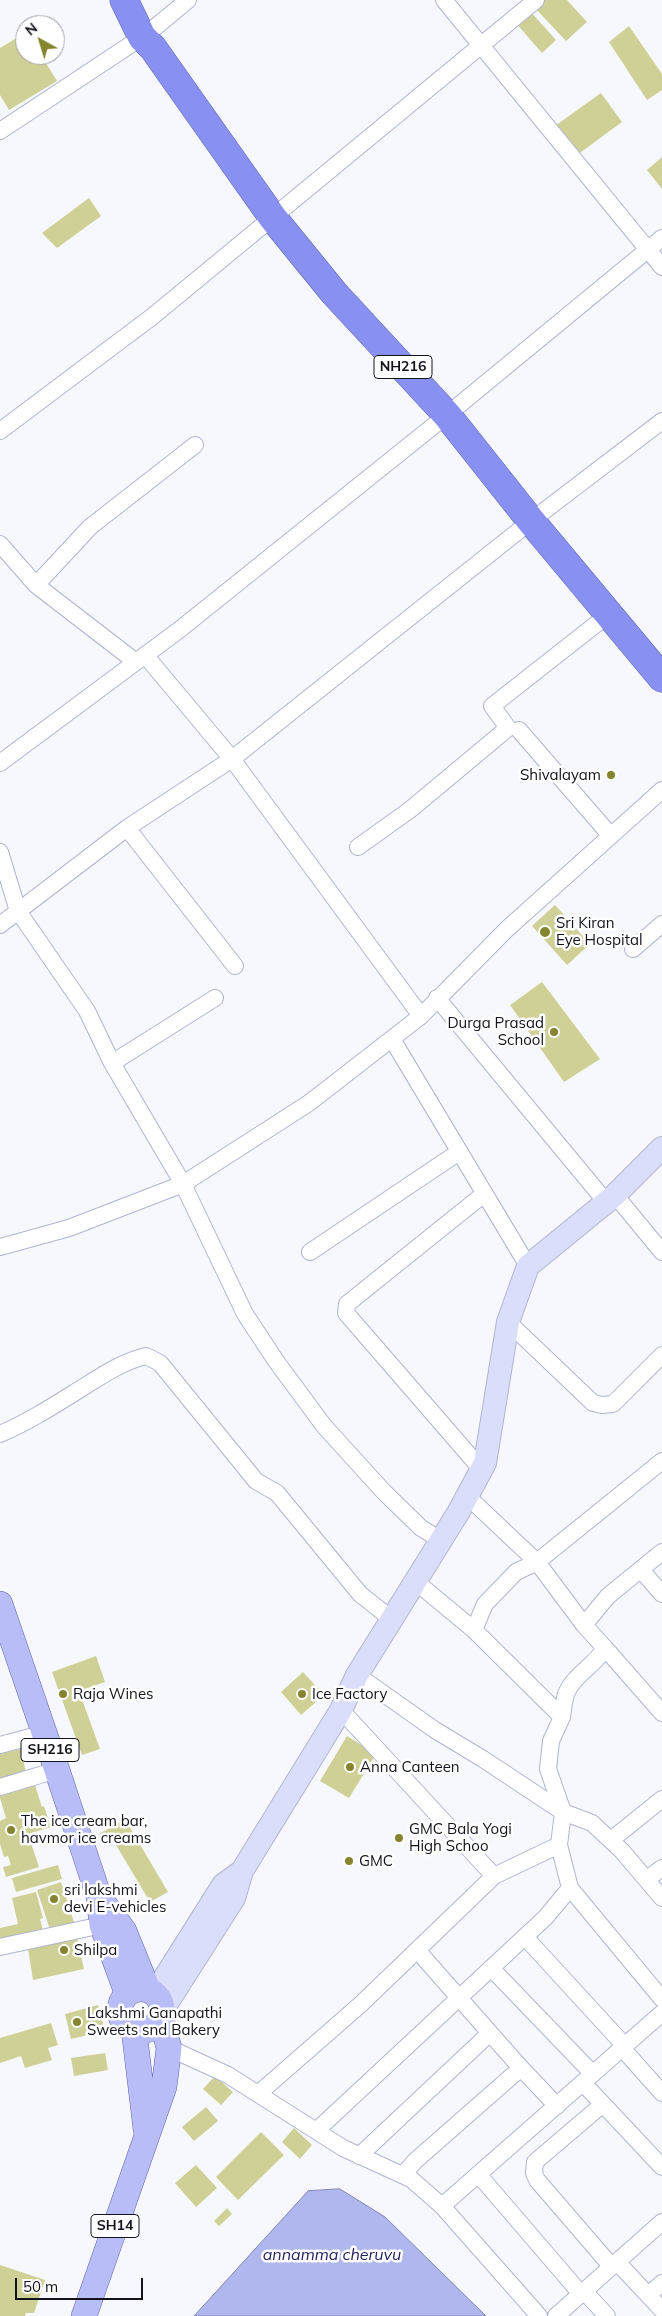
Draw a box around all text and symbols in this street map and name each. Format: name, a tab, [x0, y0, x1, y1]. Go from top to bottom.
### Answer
north arrow	[15, 15, 65, 65]
text: N	[21, 19, 41, 39]
road number: NH216	[374, 356, 432, 378]
place label: Shivalayam	[520, 766, 601, 784]
marker: Shivalayam	[605, 769, 617, 781]
place label: Sri Kiran Eye Hospital	[556, 914, 642, 949]
marker: Sri Kiran Eye Hospital	[538, 925, 552, 939]
place label: Durga Prasad School	[447, 1014, 544, 1049]
marker: Durga Prasad School	[548, 1026, 560, 1038]
place label: Raja Wines	[73, 1685, 153, 1703]
place label: Ice Factory	[312, 1685, 387, 1703]
marker: Raja Wines	[57, 1688, 69, 1700]
marker: Ice Factory	[296, 1688, 308, 1700]
road number: SH216	[21, 1738, 79, 1762]
place label: Anna Canteen	[360, 1758, 460, 1776]
marker: Anna Canteen	[344, 1761, 356, 1773]
place label: The ice cream bar, havmor ice creams	[21, 1812, 151, 1847]
place label: GMC Bala Yogi High Schoo	[409, 1820, 512, 1855]
marker: The ice cream bar, havmor ice creams	[5, 1824, 17, 1836]
marker: GMC Bala Yogi High Schoo	[393, 1832, 405, 1844]
place label: GMC	[359, 1852, 393, 1870]
marker: GMC	[343, 1855, 355, 1867]
place label: sri lakshmi devi E-vehicles	[64, 1881, 166, 1916]
marker: sri lakshmi devi E-vehicles	[48, 1893, 60, 1905]
place label: Shilpa	[74, 1941, 117, 1959]
marker: Shilpa	[58, 1944, 70, 1956]
place label: Lakshmi Ganapathi Sweets snd Bakery	[87, 2004, 222, 2039]
marker: Lakshmi Ganapathi Sweets snd Bakery	[71, 2016, 83, 2028]
road number: SH14	[91, 2214, 139, 2238]
water label: annamma cheruvu	[263, 2245, 401, 2265]
scale bar	[18, 2268, 145, 2300]
text: 50 m	[23, 2277, 58, 2296]

